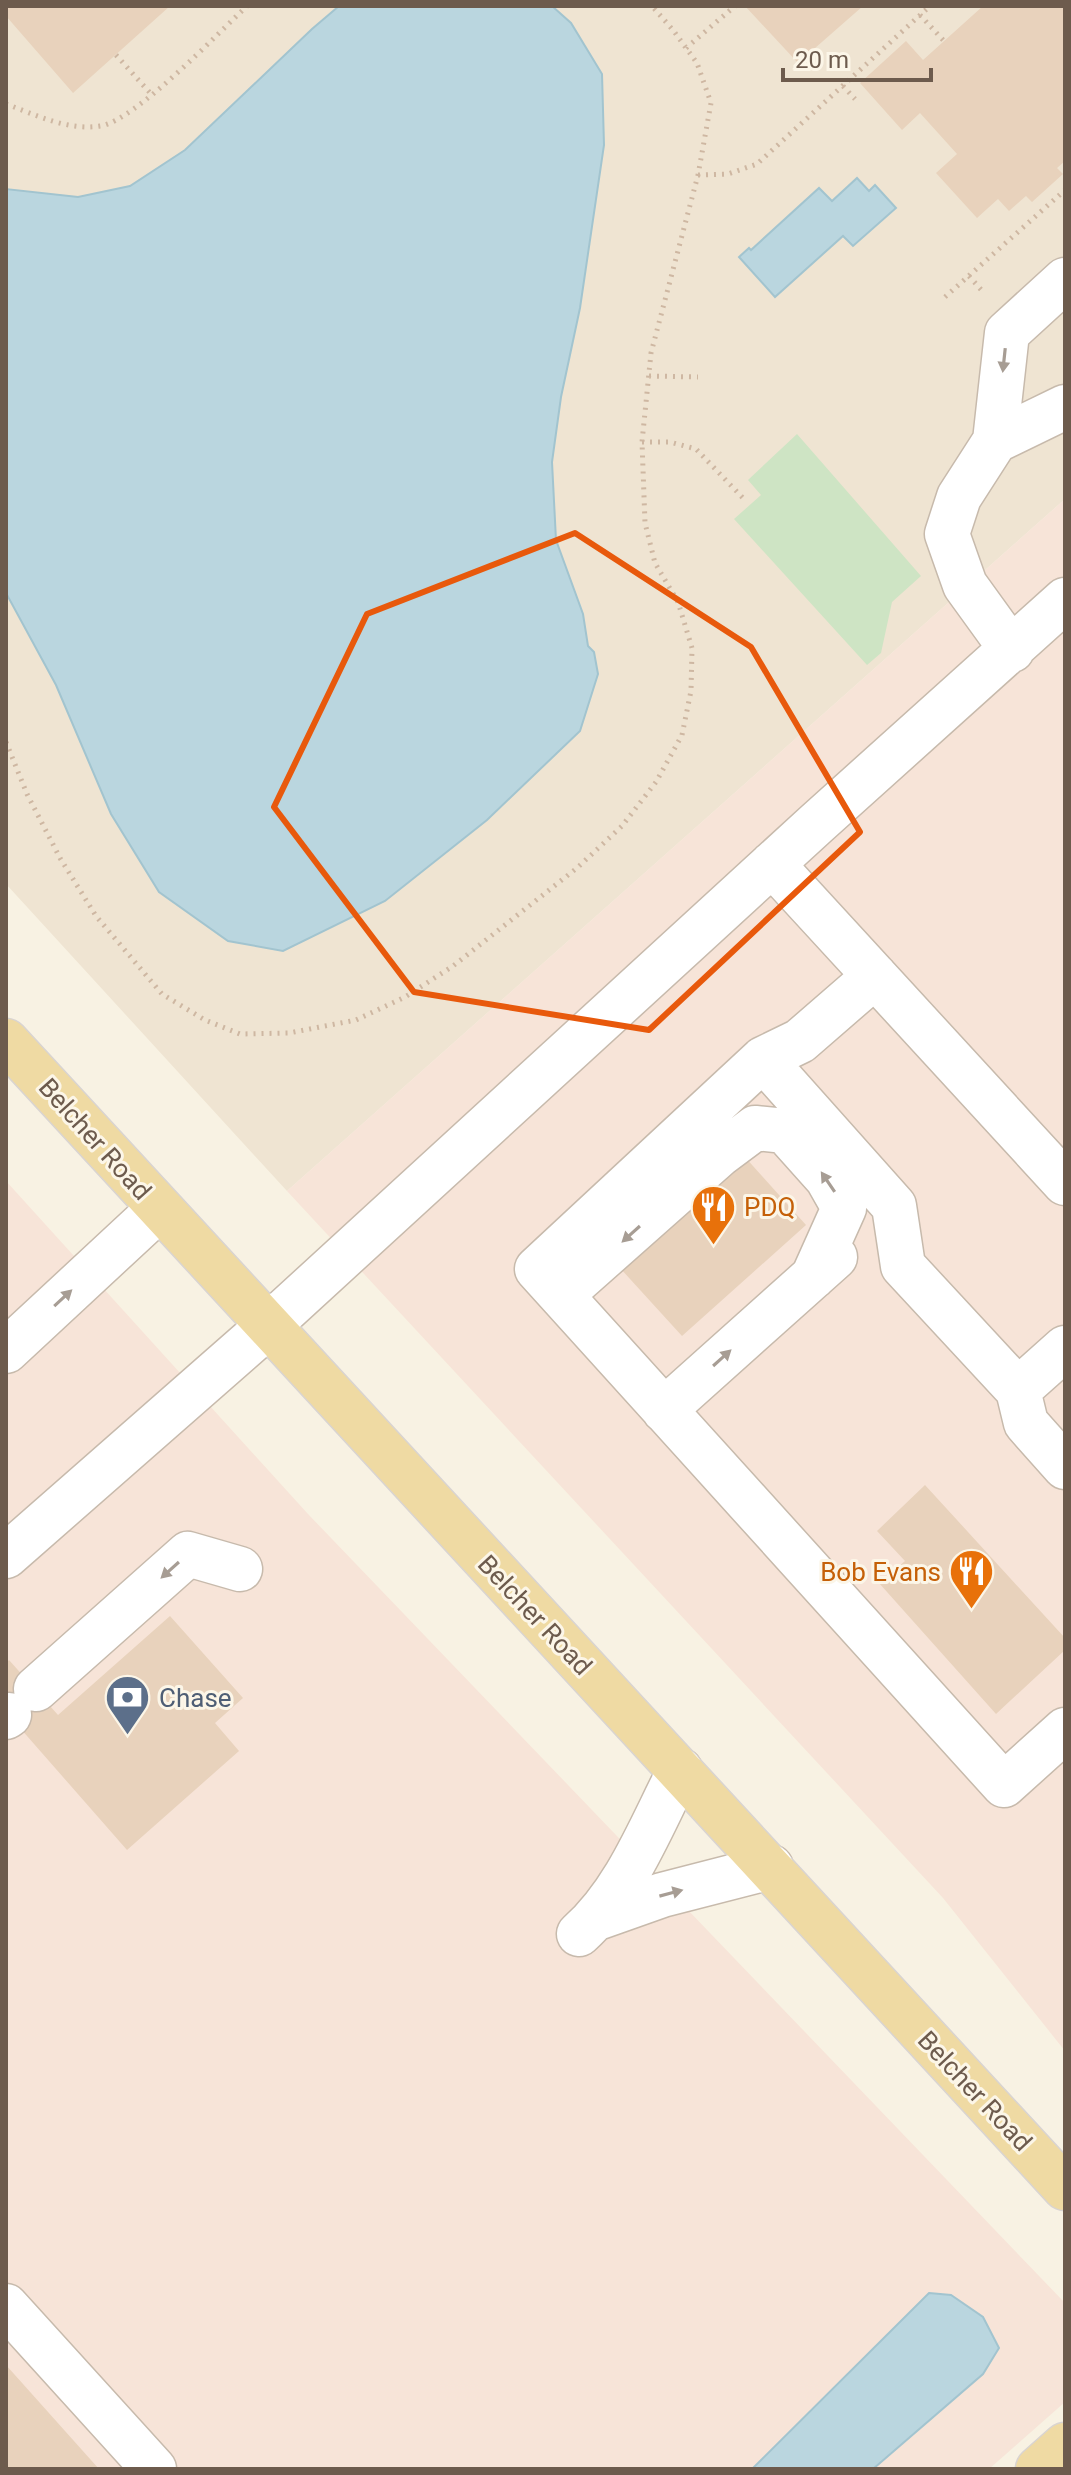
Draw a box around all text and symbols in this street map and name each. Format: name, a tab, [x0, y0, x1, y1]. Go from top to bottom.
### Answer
scale bar	[783, 32, 931, 82]
text: 20 m	[795, 46, 849, 74]
one-way arrow	[997, 348, 1010, 373]
street label: Belcher Road	[33, 1072, 157, 1206]
one-way arrow	[821, 1171, 836, 1192]
restaurant icon: PDQ	[689, 1183, 737, 1246]
place label: PDQ	[744, 1192, 795, 1222]
one-way arrow	[621, 1224, 640, 1242]
one-way arrow	[53, 1289, 72, 1307]
one-way arrow	[713, 1350, 732, 1368]
restaurant icon: Bob Evans	[948, 1548, 996, 1611]
street label: Belcher Road	[472, 1549, 598, 1681]
place label: Bob Evans	[820, 1557, 941, 1587]
one-way arrow	[160, 1561, 180, 1578]
bank icon: Chase	[104, 1674, 152, 1737]
place label: Chase	[159, 1683, 232, 1713]
one-way arrow	[658, 1886, 683, 1898]
street label: Belcher Road	[912, 2025, 1038, 2157]

